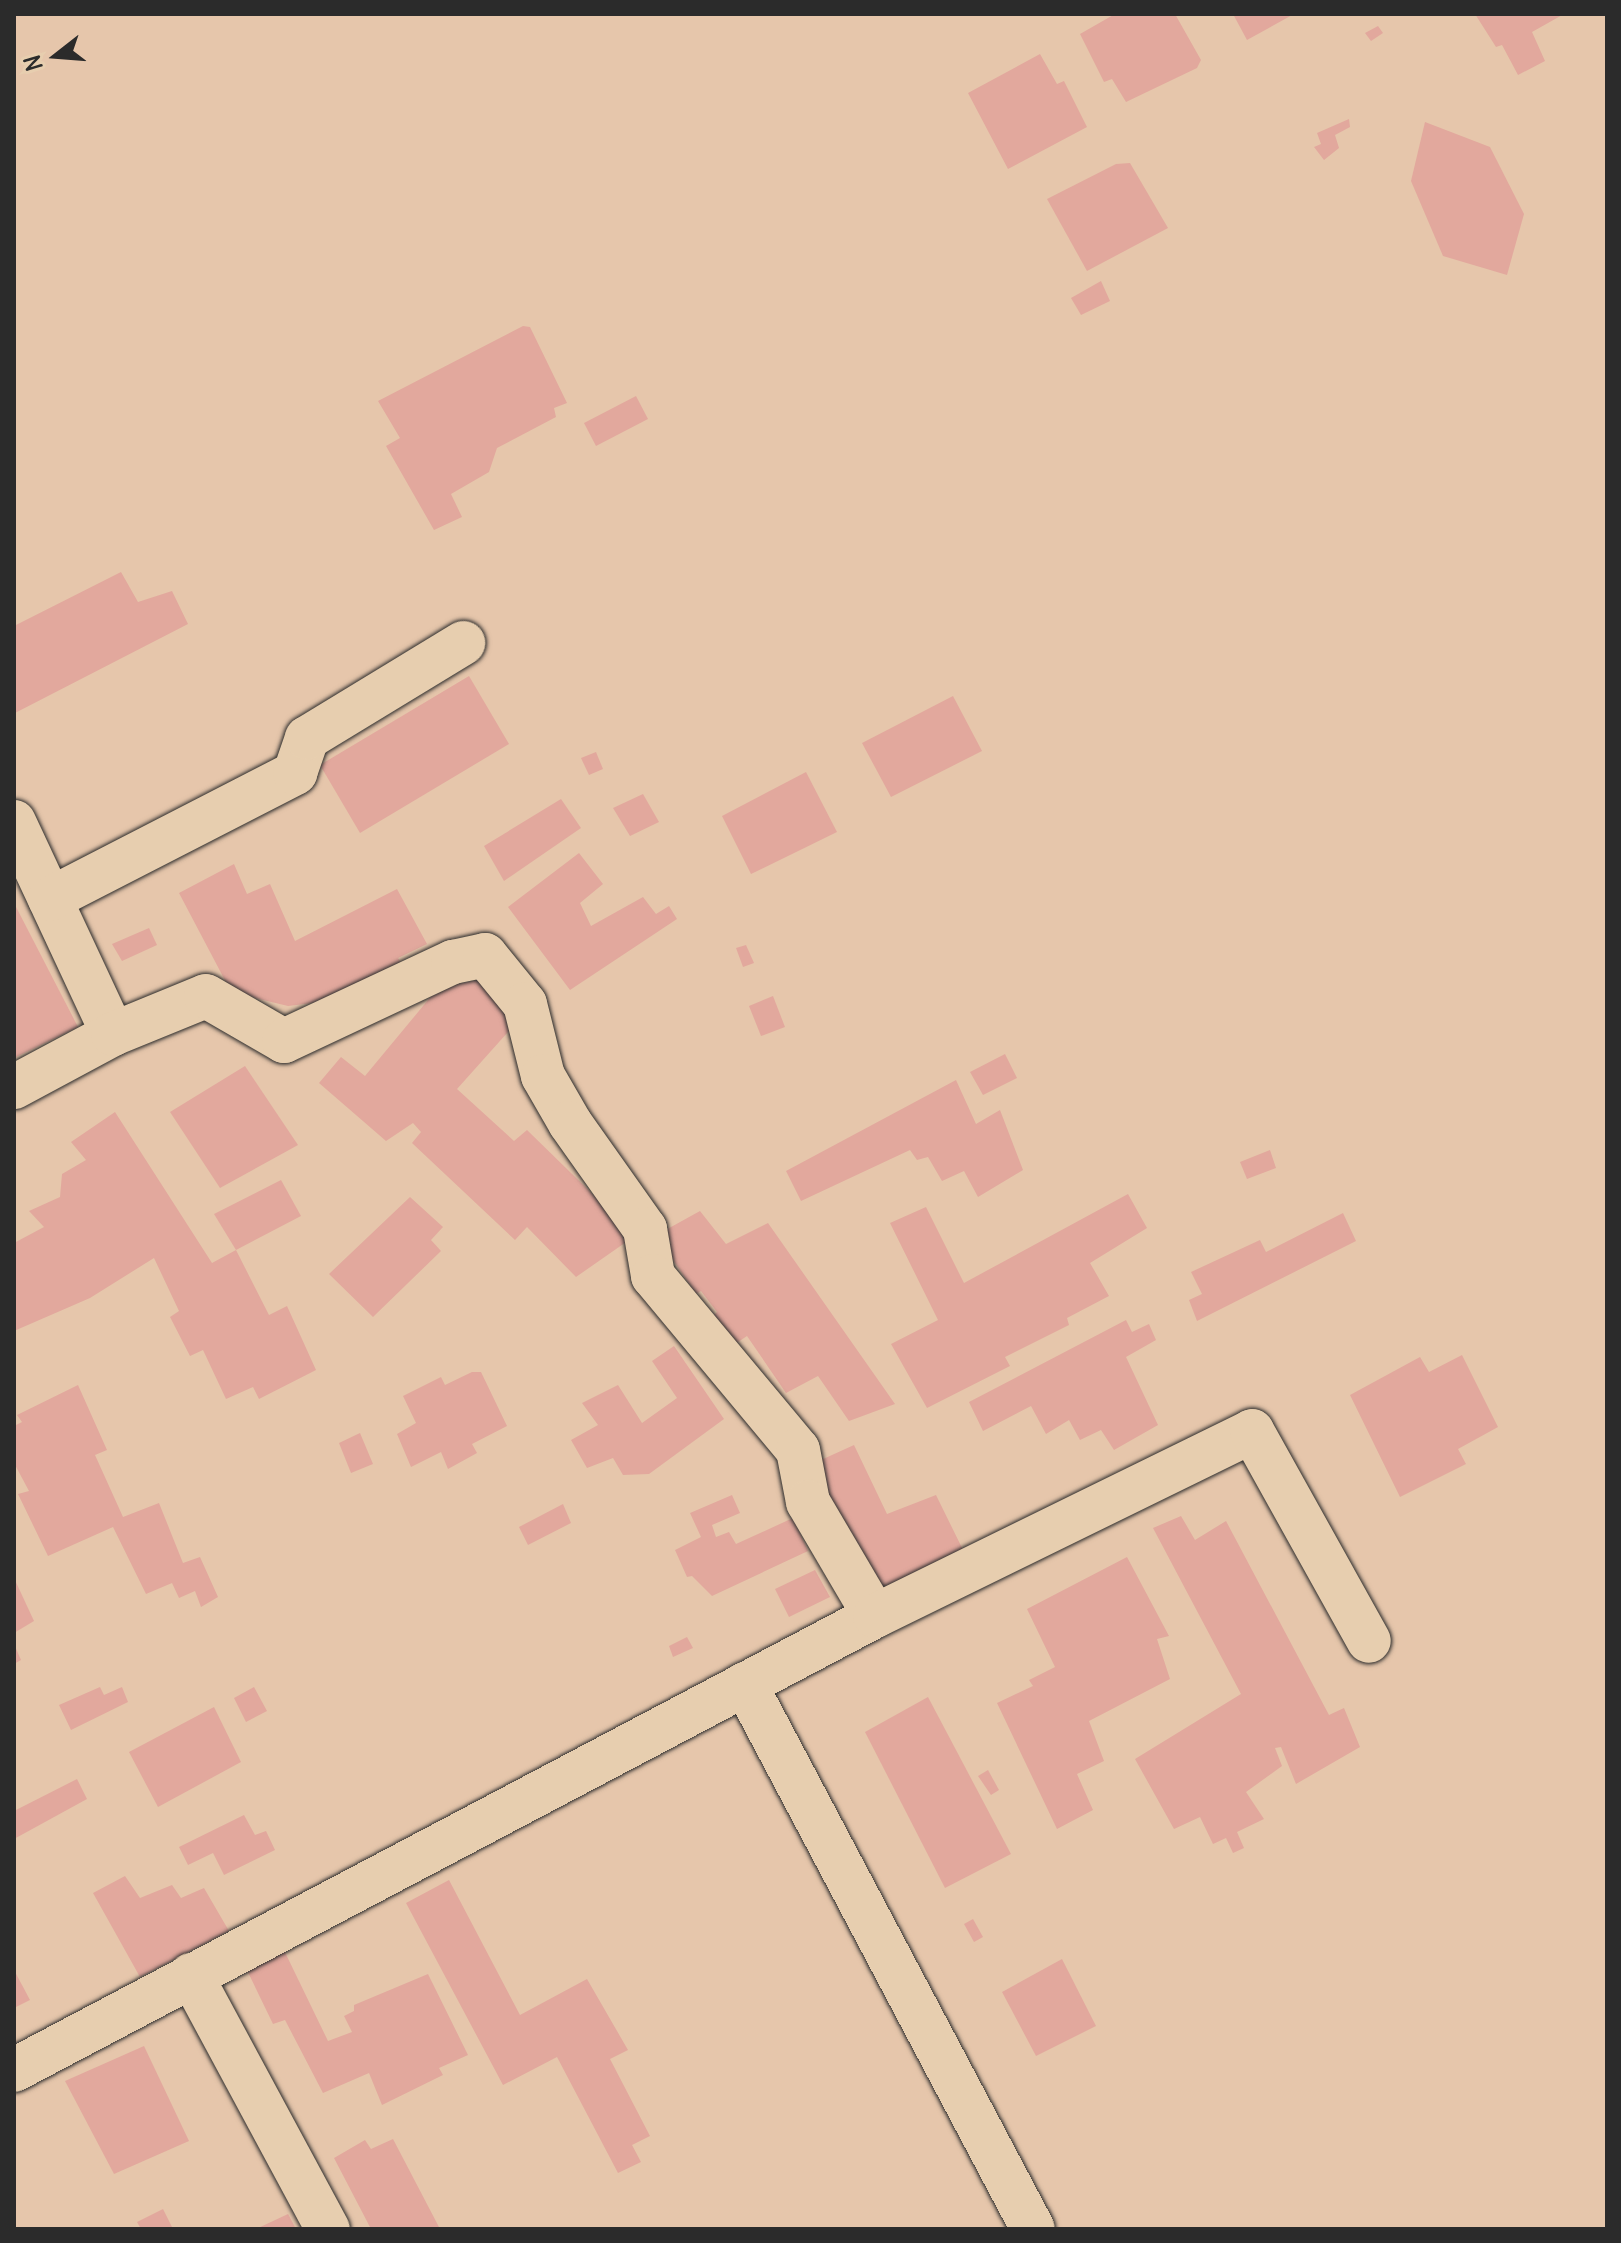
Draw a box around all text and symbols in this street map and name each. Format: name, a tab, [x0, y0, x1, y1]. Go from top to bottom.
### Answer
north arrow	[16, 16, 96, 96]
text: N	[17, 52, 49, 74]

